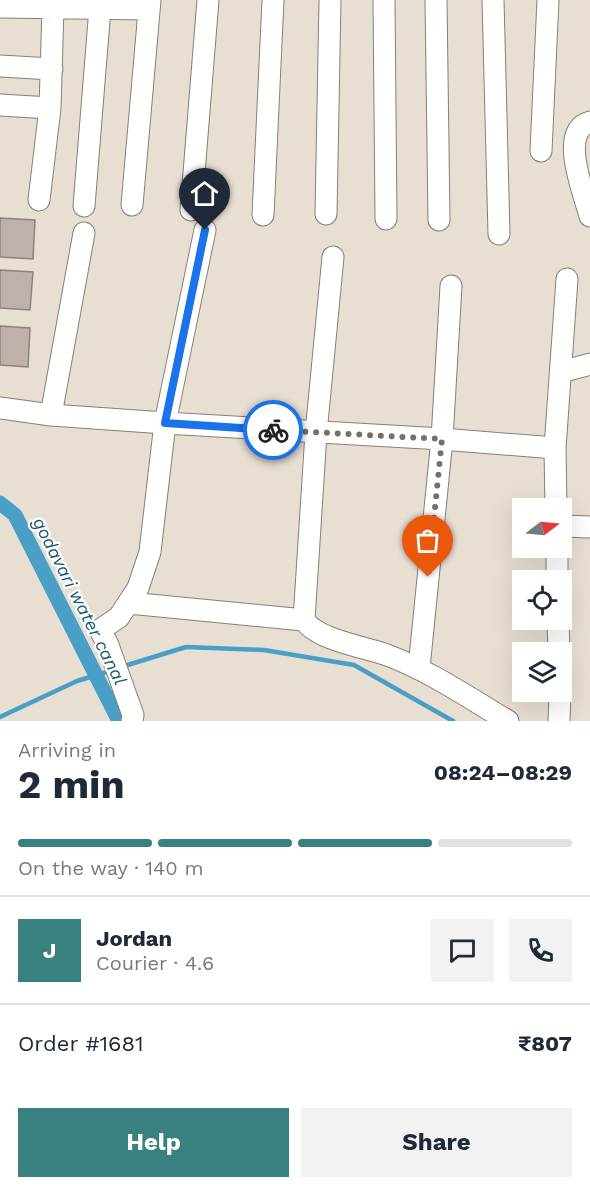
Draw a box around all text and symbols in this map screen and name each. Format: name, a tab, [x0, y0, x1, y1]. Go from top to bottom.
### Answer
pin	[179, 168, 230, 230]
icon: home	[188, 177, 221, 210]
courier	[243, 400, 303, 460]
icon: bike	[257, 414, 290, 447]
north arrow	[512, 498, 572, 558]
map controls	[512, 498, 572, 702]
water label: godavari water canal	[28, 513, 131, 688]
pin	[402, 515, 453, 577]
icon: bag	[411, 524, 444, 557]
button: locate	[512, 570, 572, 630]
button: layers	[512, 642, 572, 702]
text: Arriving in	[18, 738, 116, 762]
text: 08:24–08:29	[434, 760, 572, 785]
text: 2 min	[18, 762, 125, 807]
text: On the way · 140 m	[18, 856, 204, 880]
button: chat	[431, 919, 494, 982]
button: phone	[509, 919, 572, 982]
text: Jordan	[96, 926, 172, 951]
text: J	[43, 938, 56, 963]
text: Courier · 4.6	[96, 951, 214, 975]
text: Order #1681	[18, 1031, 144, 1056]
text: ₹807	[518, 1031, 572, 1056]
button: Help	[18, 1108, 289, 1177]
button: Share	[301, 1108, 572, 1177]

